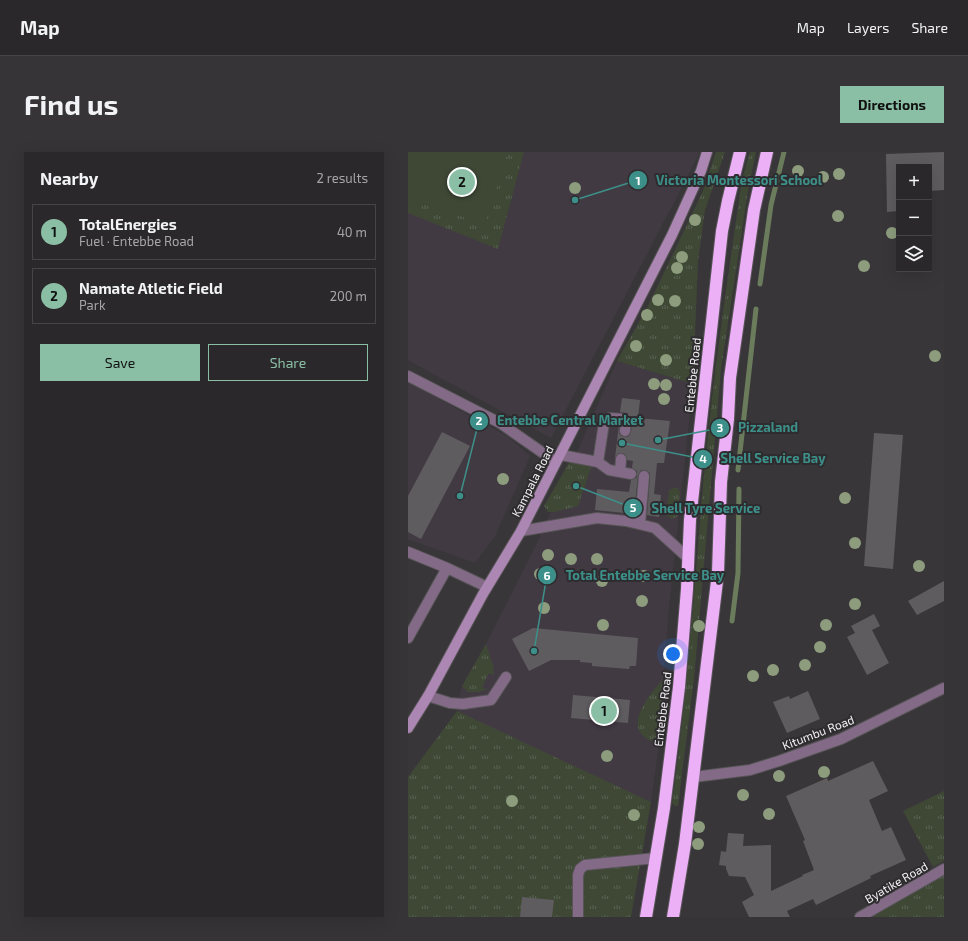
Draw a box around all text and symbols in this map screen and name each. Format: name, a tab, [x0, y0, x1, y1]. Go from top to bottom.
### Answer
text: Map	[20, 16, 60, 39]
text: Map	[797, 19, 825, 36]
text: Layers	[847, 19, 889, 36]
text: Share	[911, 19, 948, 36]
button: Directions	[840, 86, 944, 123]
text: Find us	[24, 87, 118, 121]
map controls	[896, 164, 932, 272]
button: +	[896, 164, 932, 200]
pin: 2	[449, 167, 475, 197]
text: Nearby	[40, 168, 98, 188]
callout: Victoria Montessori School	[628, 168, 830, 193]
text: 2 results	[316, 170, 368, 186]
text: Victoria Montessori School	[656, 172, 823, 188]
text: 1	[635, 173, 641, 187]
button: −	[896, 200, 932, 236]
text: TotalEnergies	[79, 215, 177, 233]
text: 1	[51, 224, 57, 240]
text: 40 m	[337, 224, 367, 240]
text: Fuel · Entebbe Road	[79, 233, 194, 249]
button: layers	[896, 236, 932, 272]
text: Namate Atletic Field	[79, 279, 223, 297]
text: 2	[50, 288, 58, 304]
text: 200 m	[330, 288, 367, 304]
text: Park	[79, 297, 106, 313]
street label: Entebbe Road	[681, 337, 703, 413]
button: Save	[40, 344, 200, 381]
button: Share	[208, 344, 368, 381]
callout: Entebbe Central Market	[469, 408, 651, 433]
text: Entebbe Central Market	[497, 412, 644, 428]
text: 2	[476, 413, 483, 427]
callout: Pizzaland	[710, 415, 806, 440]
text: Pizzaland	[738, 419, 798, 435]
text: 3	[717, 420, 724, 434]
street label: Kampala Road	[508, 443, 556, 519]
callout: Shell Service Bay	[693, 446, 834, 471]
text: Shell Service Bay	[721, 450, 826, 466]
text: 4	[699, 451, 707, 465]
callout: Shell Tyre Service	[623, 496, 769, 521]
text: 5	[630, 500, 637, 514]
text: Shell Tyre Service	[652, 500, 760, 516]
callout: Total Entebbe Service Bay	[537, 563, 732, 588]
text: Total Entebbe Service Bay	[566, 567, 725, 583]
text: 6	[543, 568, 551, 582]
your location	[663, 644, 683, 664]
street label: Entebbe Road	[650, 671, 674, 747]
pin: 1	[591, 696, 617, 726]
street label: Kitumbu Road	[780, 712, 856, 752]
street label: Byatike Road	[862, 858, 930, 906]

